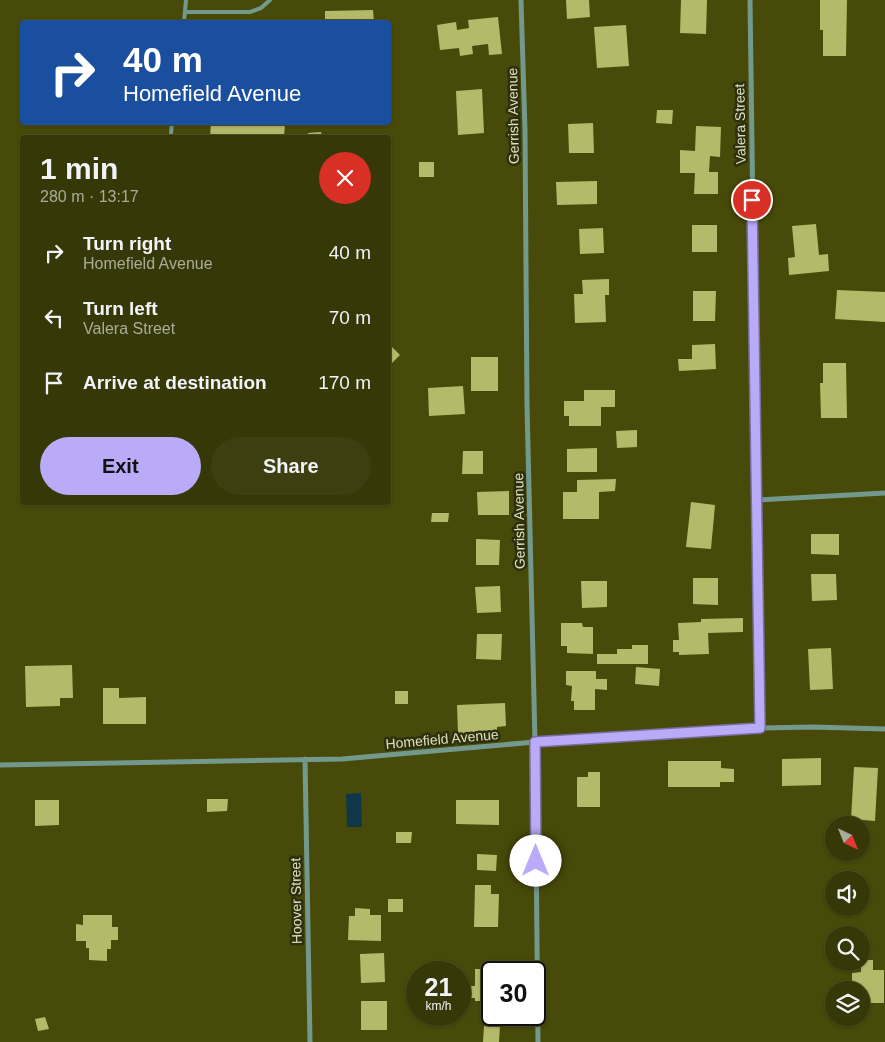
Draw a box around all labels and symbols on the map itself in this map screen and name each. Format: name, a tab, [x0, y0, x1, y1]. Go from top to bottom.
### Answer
street label: Gerrish Avenue	[504, 68, 522, 164]
street label: Valera Street	[731, 83, 749, 164]
pin	[731, 179, 773, 221]
street label: Gerrish Avenue	[510, 473, 528, 569]
street label: Homefield Avenue	[385, 726, 499, 752]
north arrow	[825, 816, 870, 861]
position arrow	[509, 834, 561, 886]
street label: Hoover Street	[287, 858, 305, 944]
speed limit sign: 30	[481, 961, 546, 1026]

